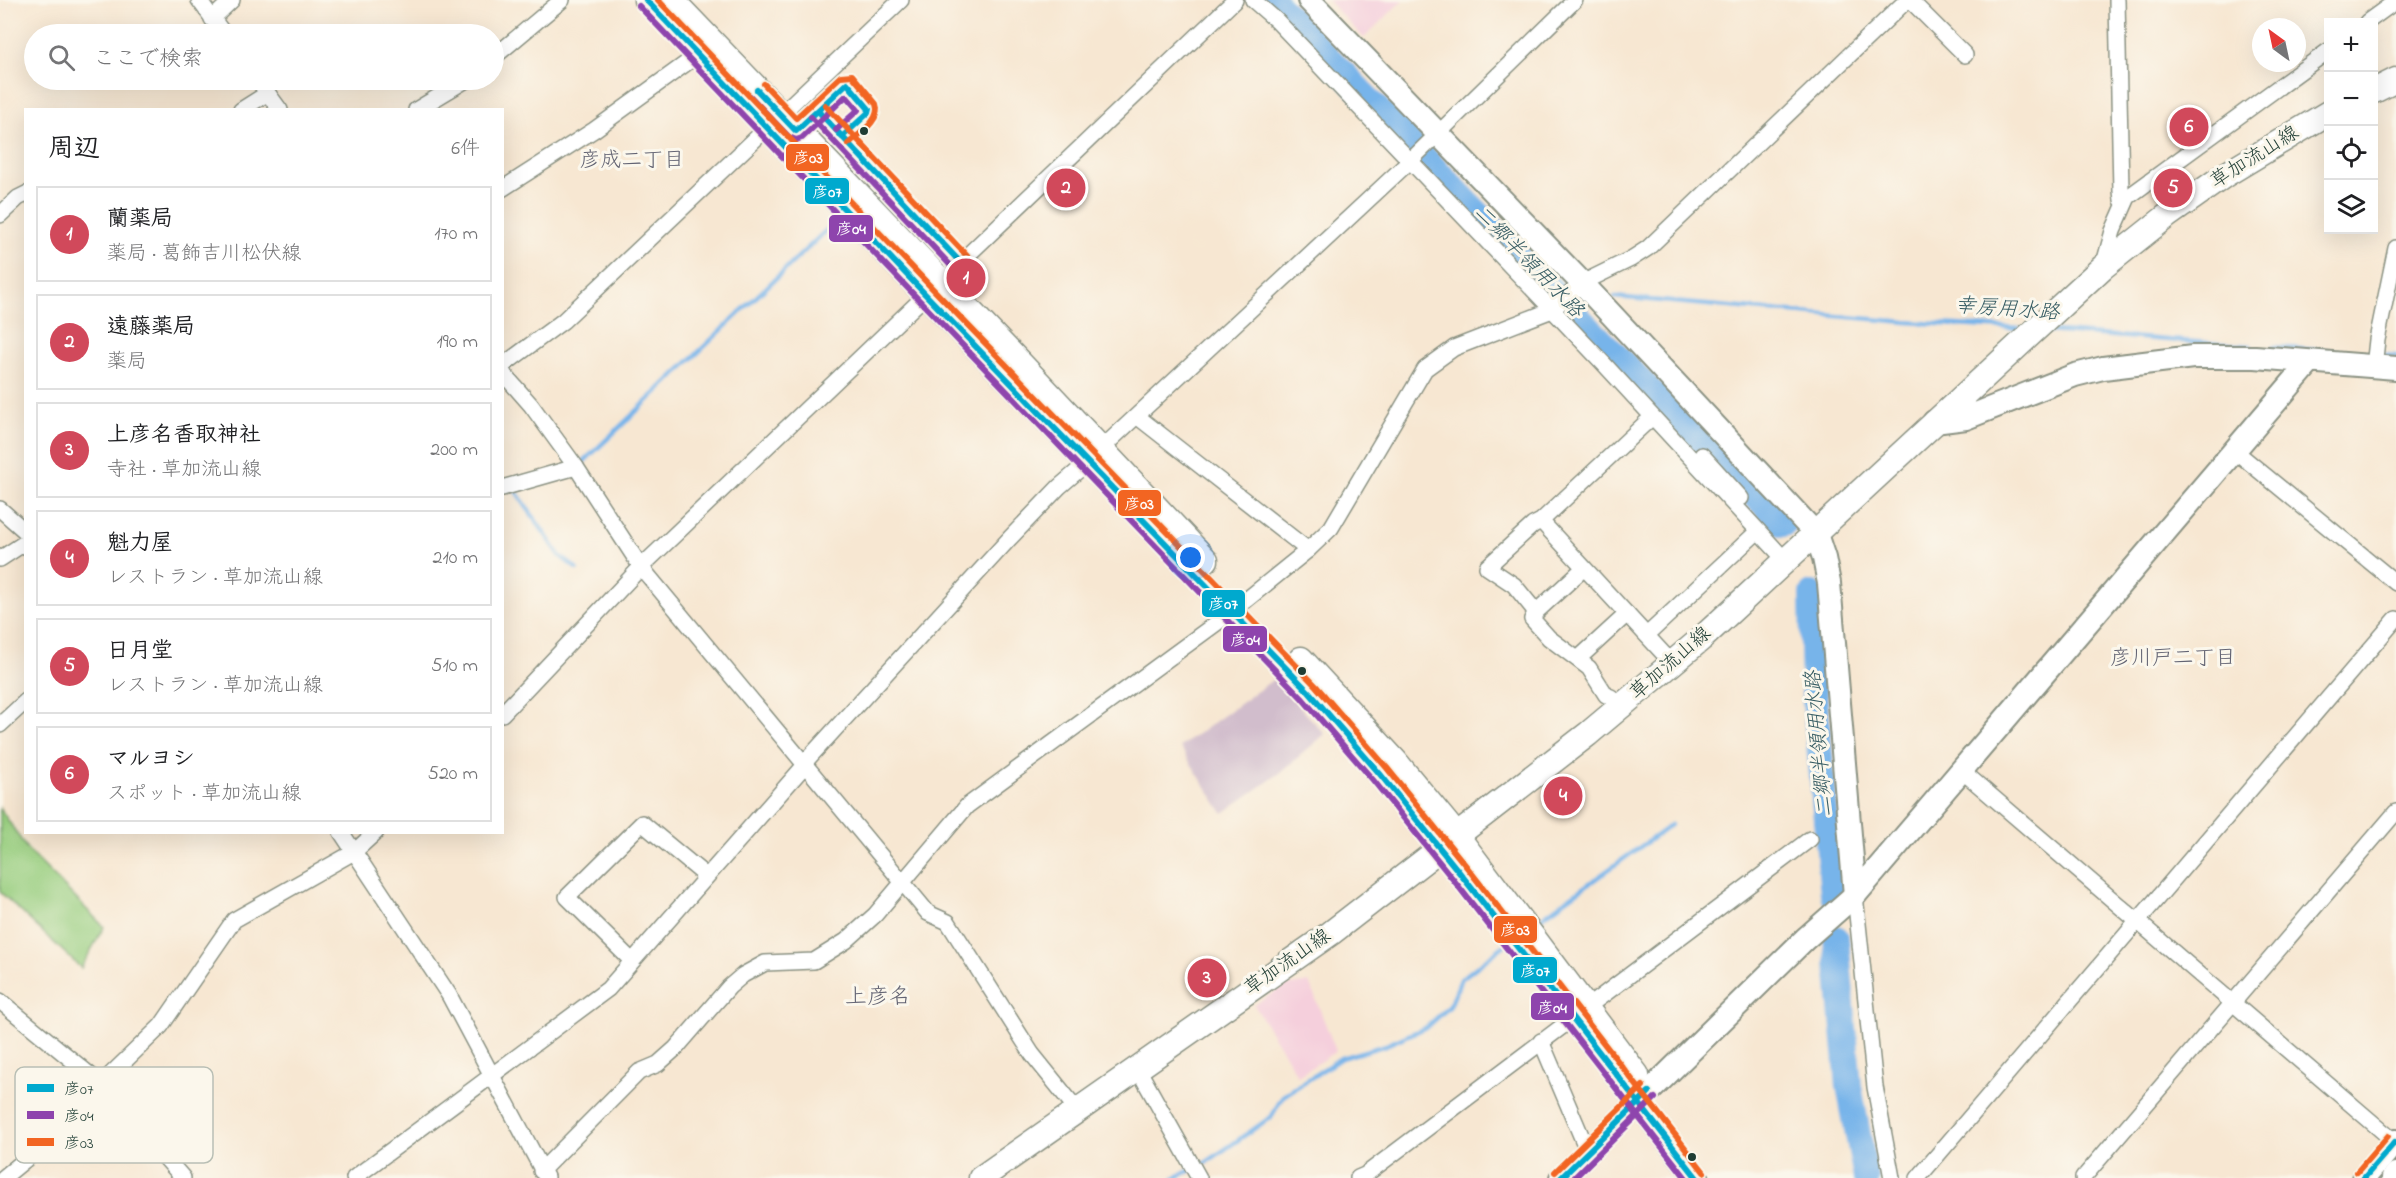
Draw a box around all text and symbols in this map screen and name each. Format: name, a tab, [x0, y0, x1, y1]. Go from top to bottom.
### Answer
north arrow	[2252, 18, 2306, 72]
map controls	[2324, 18, 2378, 234]
button: +	[2324, 18, 2378, 72]
search box	[24, 24, 504, 90]
icon: search	[45, 41, 78, 74]
text: ここで検索	[93, 44, 203, 76]
button: −	[2324, 72, 2378, 126]
pin: 6	[2170, 104, 2208, 150]
street label: 草加流山線	[2205, 119, 2305, 197]
unlabelled marker	[858, 125, 870, 137]
button: locate	[2324, 126, 2378, 180]
text: 周辺	[48, 131, 100, 169]
text: 6件	[451, 135, 480, 164]
line badge: 彦03	[785, 143, 830, 172]
district label: 彦成二丁目	[580, 146, 685, 176]
text: 彦03	[793, 147, 823, 171]
pin: 2	[1046, 166, 1086, 210]
pin: 5	[2154, 166, 2192, 210]
line badge: 彦07	[804, 177, 850, 205]
button: layers	[2324, 180, 2378, 234]
text: 彦07	[812, 181, 842, 205]
water label: 二郷半領用水路	[1466, 199, 1591, 326]
text: 蘭薬局	[107, 204, 173, 236]
line badge: 彦04	[828, 214, 874, 243]
text: 彦04	[836, 218, 866, 242]
text: 1	[66, 220, 73, 249]
text: 170 m	[434, 220, 478, 249]
text: 薬局 · 葛飾吉川松伏線	[107, 240, 301, 269]
pin: 1	[946, 256, 986, 300]
water label: 幸房用水路	[1954, 291, 2061, 329]
text: 遠藤薬局	[107, 312, 195, 344]
text: 2	[65, 328, 74, 357]
text: 190 m	[436, 328, 478, 357]
text: 薬局	[107, 348, 147, 377]
text: 上彦名香取神社	[107, 420, 261, 452]
text: 3	[65, 436, 74, 465]
text: 200 m	[430, 436, 478, 465]
text: 寺社 · 草加流山線	[107, 456, 261, 485]
line badge: 彦03	[1117, 489, 1162, 517]
text: 彦03	[1124, 493, 1154, 517]
text: 魁力屋	[107, 528, 173, 560]
your location	[1176, 543, 1205, 572]
text: 4	[65, 544, 74, 573]
text: 210 m	[433, 544, 478, 573]
text: レストラン · 草加流山線	[107, 564, 323, 593]
line badge: 彦07	[1201, 589, 1246, 618]
text: 彦07	[1208, 593, 1238, 617]
street label: 草加流山線	[1624, 620, 1718, 708]
line badge: 彦04	[1222, 625, 1268, 653]
text: 彦04	[1230, 629, 1260, 653]
text: 日月堂	[107, 636, 173, 668]
district label: 彦川戸二丁目	[2110, 644, 2236, 674]
text: 5	[64, 652, 75, 681]
text: 510 m	[431, 652, 478, 681]
unlabelled marker	[1296, 665, 1308, 677]
water label: 二郷半領用水路	[1799, 668, 1841, 819]
text: レストラン · 草加流山線	[107, 672, 323, 701]
text: マルヨシ	[107, 744, 195, 776]
text: 6	[65, 760, 74, 789]
text: 520 m	[427, 760, 478, 789]
pin: 4	[1544, 774, 1582, 818]
text: スポット · 草加流山線	[107, 780, 301, 809]
line badge: 彦03	[1493, 915, 1538, 944]
text: 彦03	[1500, 919, 1530, 943]
street label: 草加流山線	[1239, 922, 1337, 1004]
pin: 3	[1188, 956, 1226, 1000]
line badge: 彦07	[1512, 956, 1558, 984]
text: 彦07	[1520, 960, 1550, 984]
district label: 上彦名	[845, 982, 911, 1014]
line badge: 彦04	[1530, 992, 1575, 1021]
text: 彦04	[1537, 997, 1567, 1021]
legend	[15, 1067, 213, 1163]
text: 彦07	[64, 1078, 94, 1102]
text: 彦04	[64, 1105, 94, 1129]
text: 彦03	[64, 1132, 94, 1156]
unlabelled marker	[1686, 1151, 1698, 1163]

